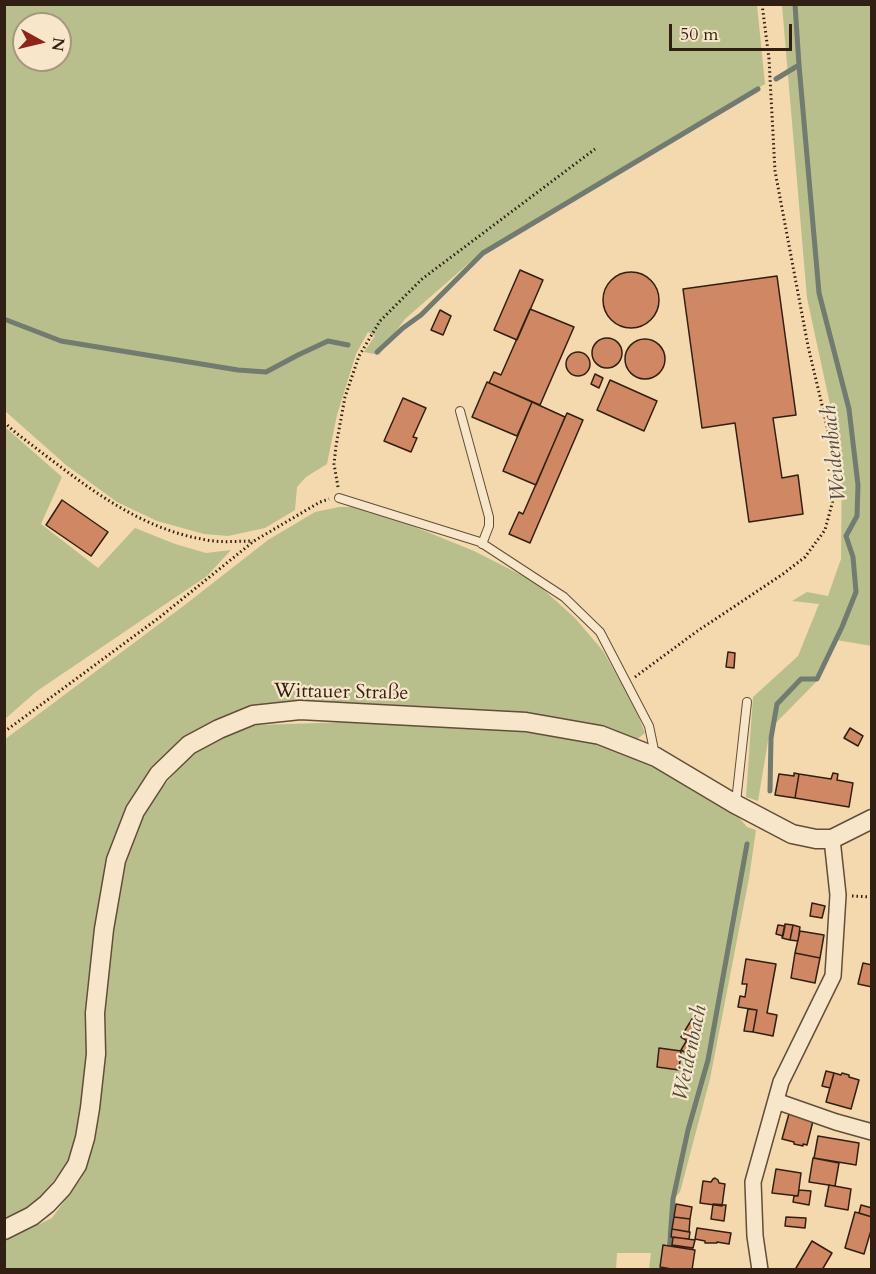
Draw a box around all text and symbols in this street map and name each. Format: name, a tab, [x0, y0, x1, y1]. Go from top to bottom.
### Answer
north arrow	[12, 12, 72, 72]
scale bar	[672, 12, 795, 50]
text: 50 m	[680, 22, 719, 47]
text: N	[46, 36, 70, 53]
water label: Weidenbach	[817, 404, 853, 502]
street label: Wittauer Straße	[273, 680, 409, 706]
water label: Weidenbach	[669, 1003, 713, 1103]

